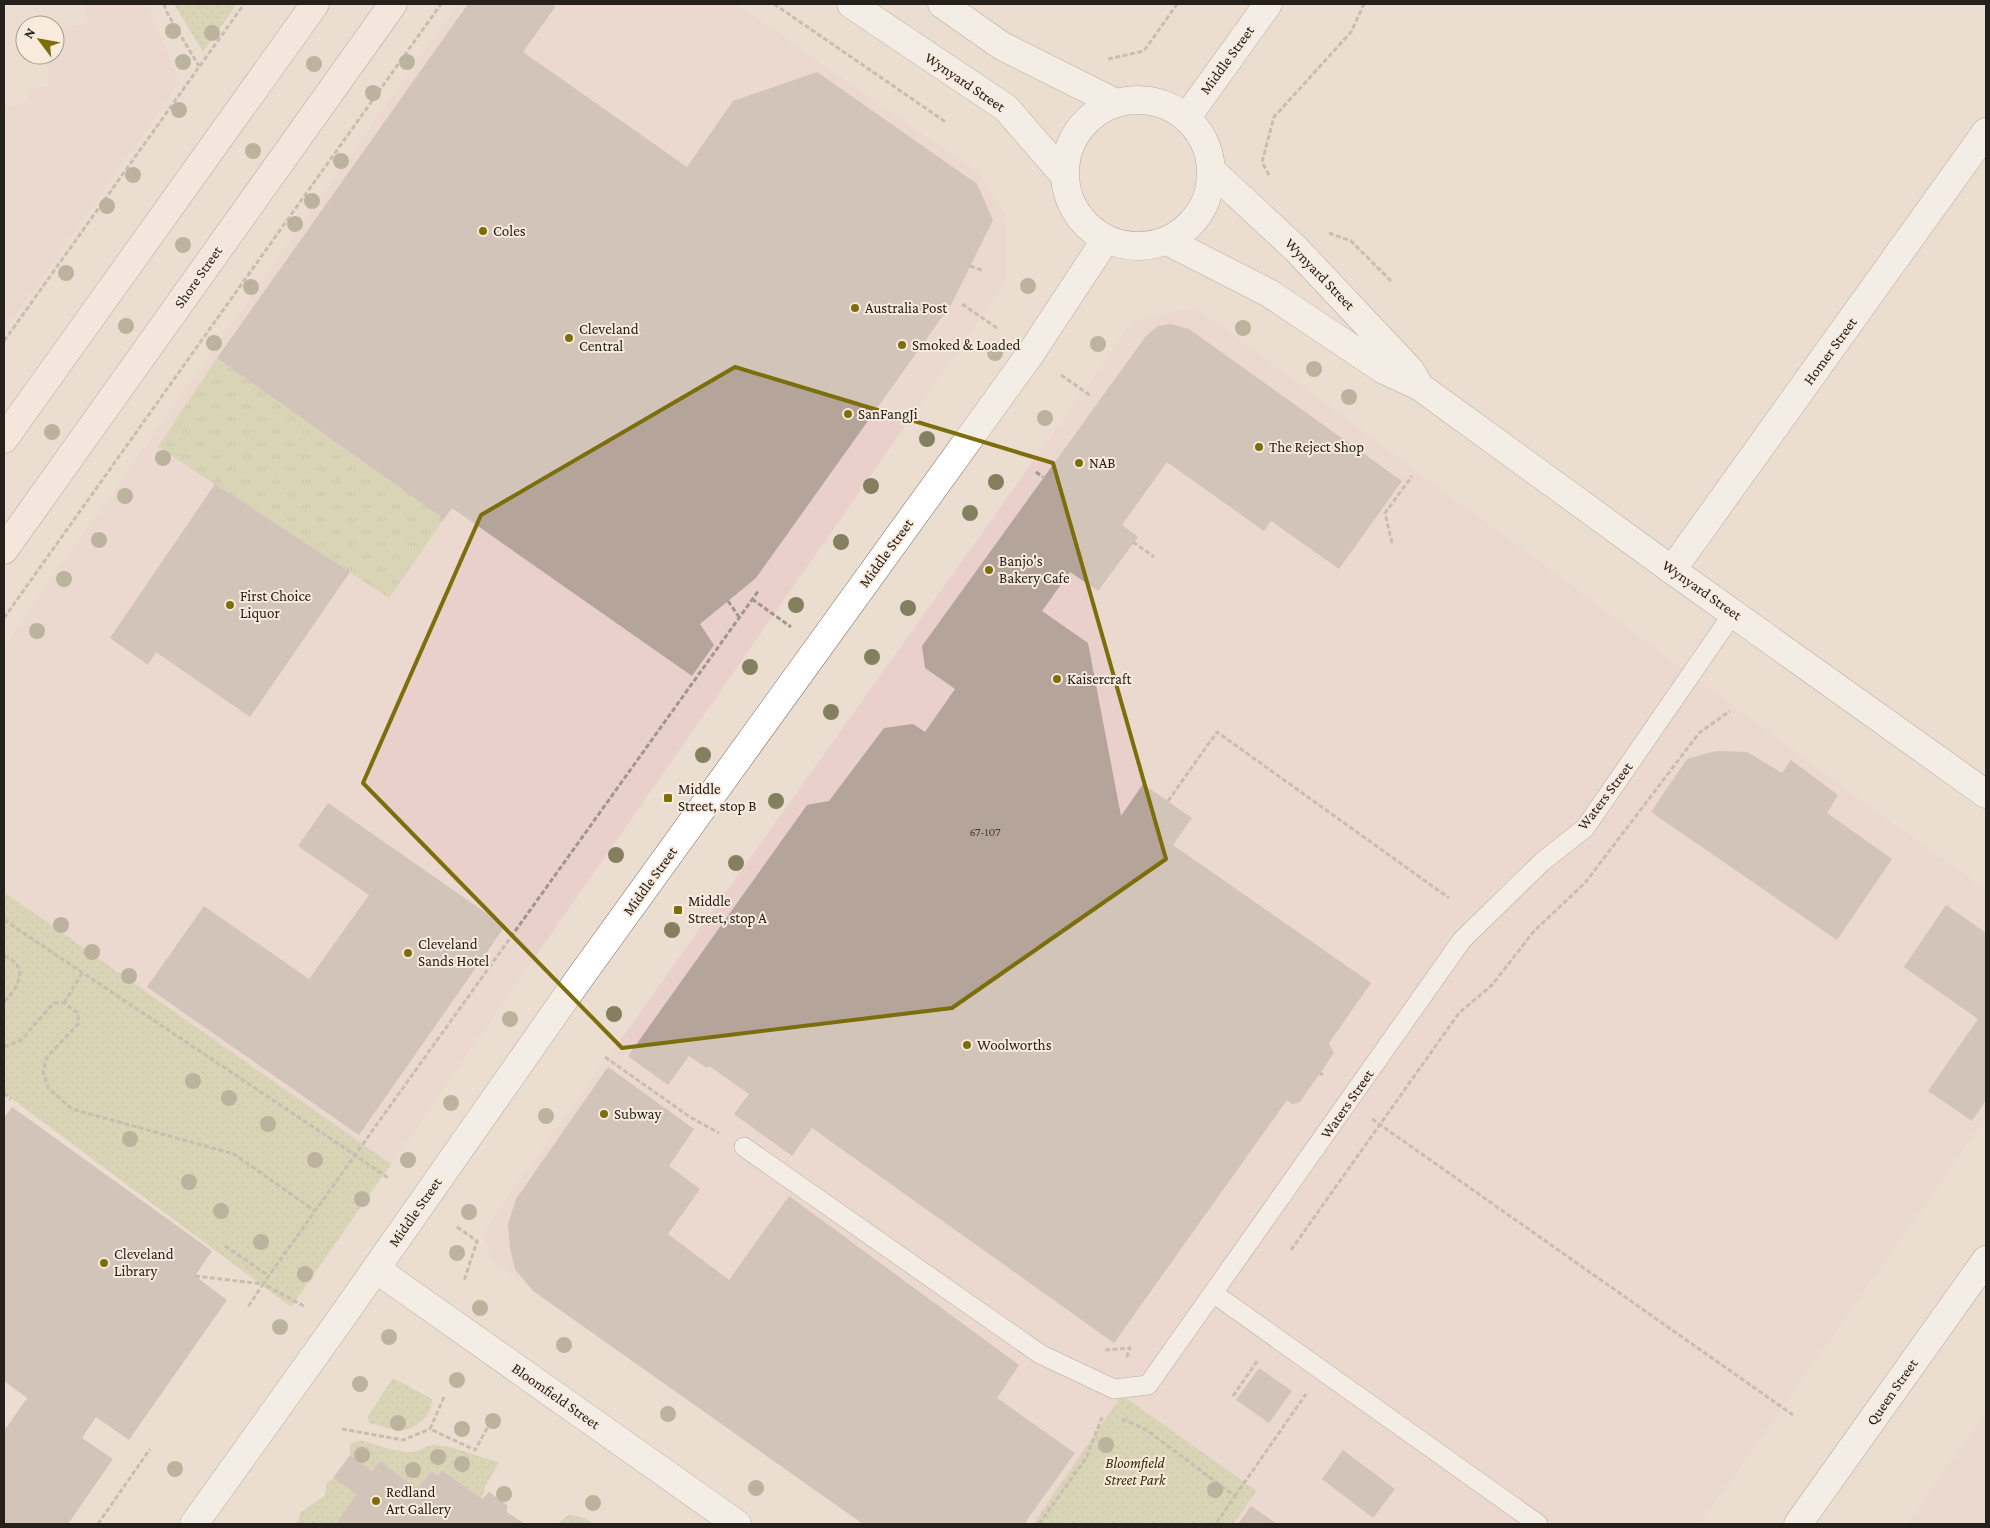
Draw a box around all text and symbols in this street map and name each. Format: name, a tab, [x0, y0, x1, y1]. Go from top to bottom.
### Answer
north arrow	[15, 15, 65, 65]
street label: Middle Street	[1197, 22, 1258, 97]
text: N	[20, 24, 39, 41]
street label: Wynyard Street	[921, 49, 1009, 116]
place label: Coles	[493, 223, 526, 239]
marker: Coles	[477, 225, 489, 237]
street label: Wynyard Street	[1281, 235, 1359, 314]
street label: Shore Street	[171, 242, 226, 311]
place label: Australia Post	[865, 300, 948, 316]
marker: Australia Post	[849, 302, 861, 314]
street label: Homer Street	[1800, 313, 1860, 388]
place label: Cleveland Central	[579, 321, 639, 354]
marker: Cleveland Central	[563, 332, 575, 344]
place label: Smoked & Loaded	[912, 337, 1020, 353]
marker: Smoked & Loaded	[896, 339, 908, 351]
place label: SanFangJi	[858, 406, 918, 423]
marker: SanFangJi	[842, 408, 854, 420]
place label: The Reject Shop	[1269, 439, 1364, 456]
marker: The Reject Shop	[1253, 441, 1265, 453]
place label: NAB	[1089, 455, 1116, 471]
marker: NAB	[1073, 457, 1085, 469]
street label: Middle Street	[856, 515, 917, 590]
place label: Banjo's Bakery Cafe	[999, 553, 1070, 587]
street label: Wynyard Street	[1659, 557, 1746, 625]
marker: Banjo's Bakery Cafe	[983, 564, 995, 576]
place label: First Choice Liquor	[240, 588, 312, 622]
marker: First Choice Liquor	[224, 599, 236, 611]
place label: Kaisercraft	[1067, 671, 1132, 687]
marker: Kaisercraft	[1051, 673, 1063, 685]
street label: Waters Street	[1574, 758, 1636, 833]
place label: Middle Street, stop B	[678, 781, 756, 815]
marker: Middle Street, stop B	[662, 792, 674, 804]
house number: 67-107	[969, 825, 1001, 839]
street label: Middle Street	[620, 843, 681, 918]
place label: Middle Street, stop A	[688, 893, 767, 927]
marker: Middle Street, stop A	[672, 904, 684, 916]
place label: Cleveland Sands Hotel	[418, 936, 489, 969]
marker: Cleveland Sands Hotel	[402, 947, 414, 959]
place label: Woolworths	[977, 1037, 1052, 1053]
marker: Woolworths	[961, 1039, 973, 1051]
street label: Waters Street	[1317, 1066, 1377, 1142]
place label: Subway	[614, 1106, 661, 1123]
marker: Subway	[598, 1108, 610, 1120]
street label: Middle Street	[385, 1174, 445, 1250]
place label: Cleveland Library	[114, 1246, 174, 1280]
marker: Cleveland Library	[98, 1257, 110, 1269]
street label: Queen Street	[1863, 1355, 1921, 1428]
street label: Bloomfield Street	[509, 1360, 604, 1433]
park label: Bloomfield Street Park	[1105, 1455, 1167, 1488]
place label: Redland Art Gallery	[386, 1484, 451, 1518]
marker: Redland Art Gallery	[370, 1495, 382, 1507]

